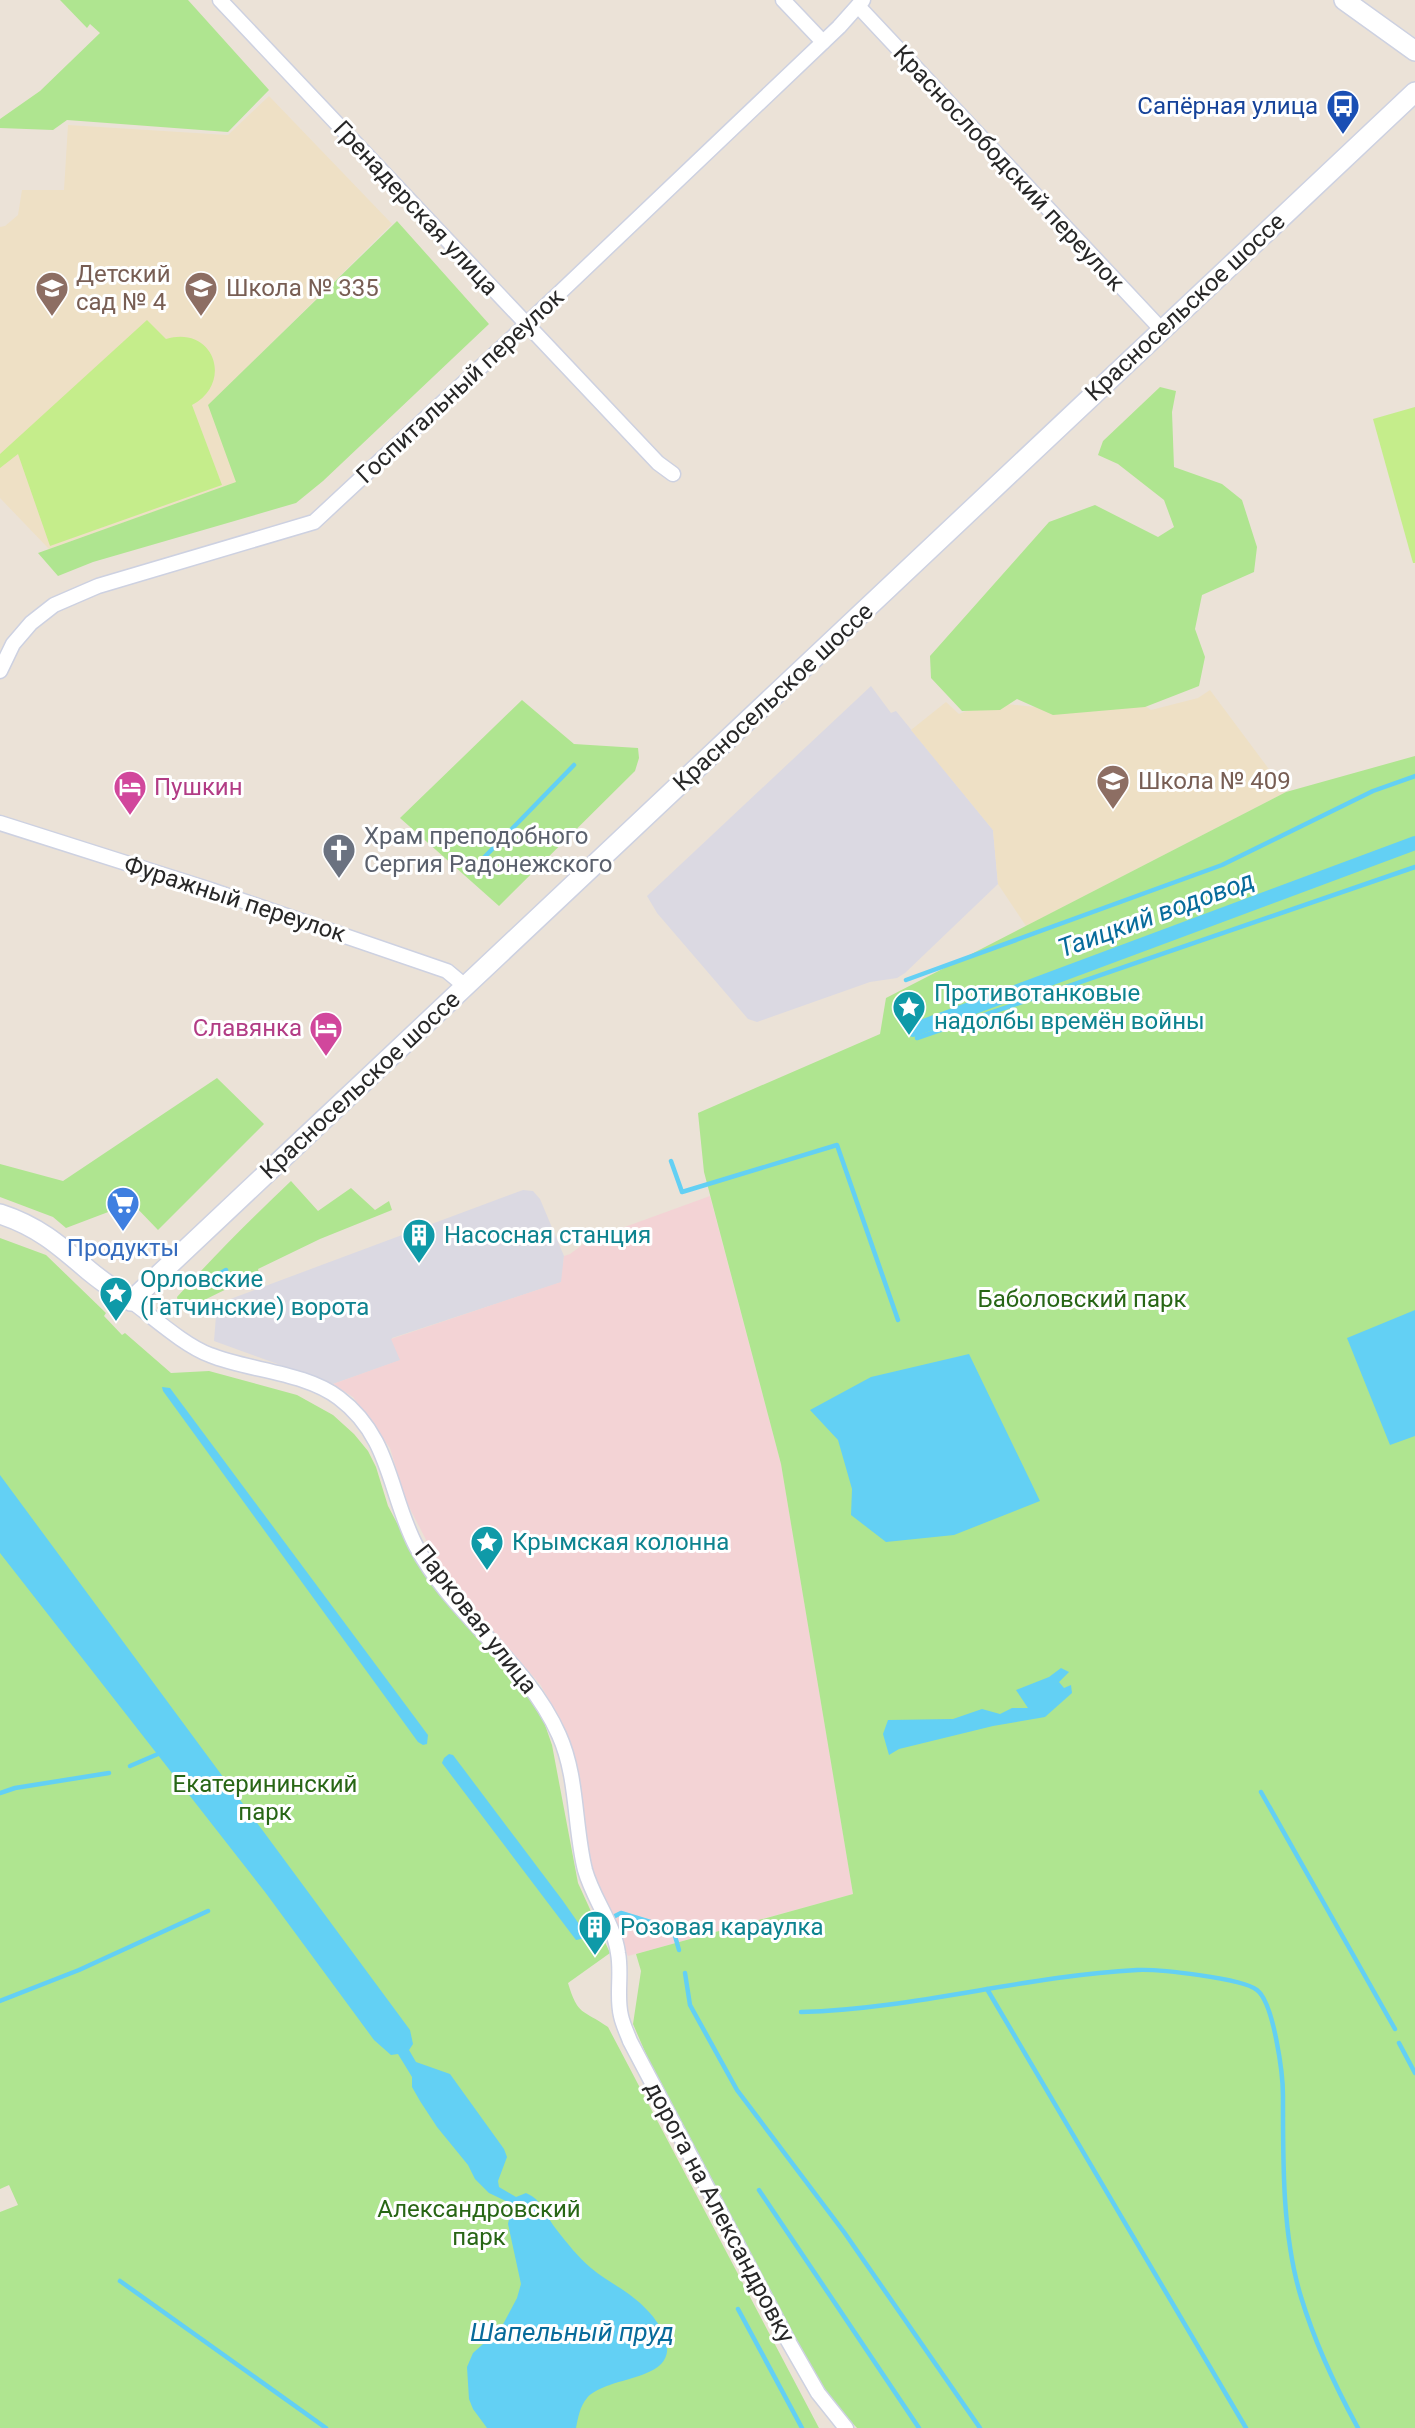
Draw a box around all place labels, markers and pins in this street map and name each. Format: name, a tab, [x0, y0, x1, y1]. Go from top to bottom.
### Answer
bus stop icon: Сапёрная улица	[1324, 87, 1362, 136]
place label: Сапёрная улица	[1137, 92, 1318, 120]
place label: Детский сад № 4	[76, 260, 171, 316]
school or university icon: Детский сад № 4	[33, 269, 71, 318]
school or university icon: Школа № 335	[182, 269, 220, 318]
place label: Школа № 335	[226, 274, 379, 302]
school or university icon: Школа № 409	[1094, 762, 1132, 811]
place label: Школа № 409	[1138, 767, 1291, 795]
hotel icon: Пушкин	[111, 768, 149, 817]
place label: Пушкин	[154, 773, 243, 801]
place label: Храм преподобного Сергия Радонежского	[364, 822, 612, 878]
church icon: Храм преподобного Сергия Радонежского	[320, 831, 358, 880]
place label: Противотанковые надолбы времён войны	[934, 979, 1205, 1035]
place icon: Противотанковые надолбы времён войны	[890, 988, 928, 1037]
hotel icon: Славянка	[307, 1009, 345, 1058]
place label: Славянка	[193, 1014, 302, 1042]
supermarket icon: Продукты	[104, 1184, 142, 1233]
building icon: Насосная станция	[400, 1216, 438, 1265]
place label: Насосная станция	[444, 1221, 651, 1249]
place label: Продукты	[67, 1234, 179, 1262]
place label: Орловские (Гатчинские) ворота	[140, 1265, 369, 1321]
place icon: Орловские (Гатчинские) ворота	[97, 1274, 135, 1323]
place icon: Крымская колонна	[468, 1523, 506, 1572]
place label: Крымская колонна	[512, 1528, 729, 1556]
building icon: Розовая караулка	[576, 1908, 614, 1957]
place label: Розовая караулка	[620, 1913, 824, 1941]

